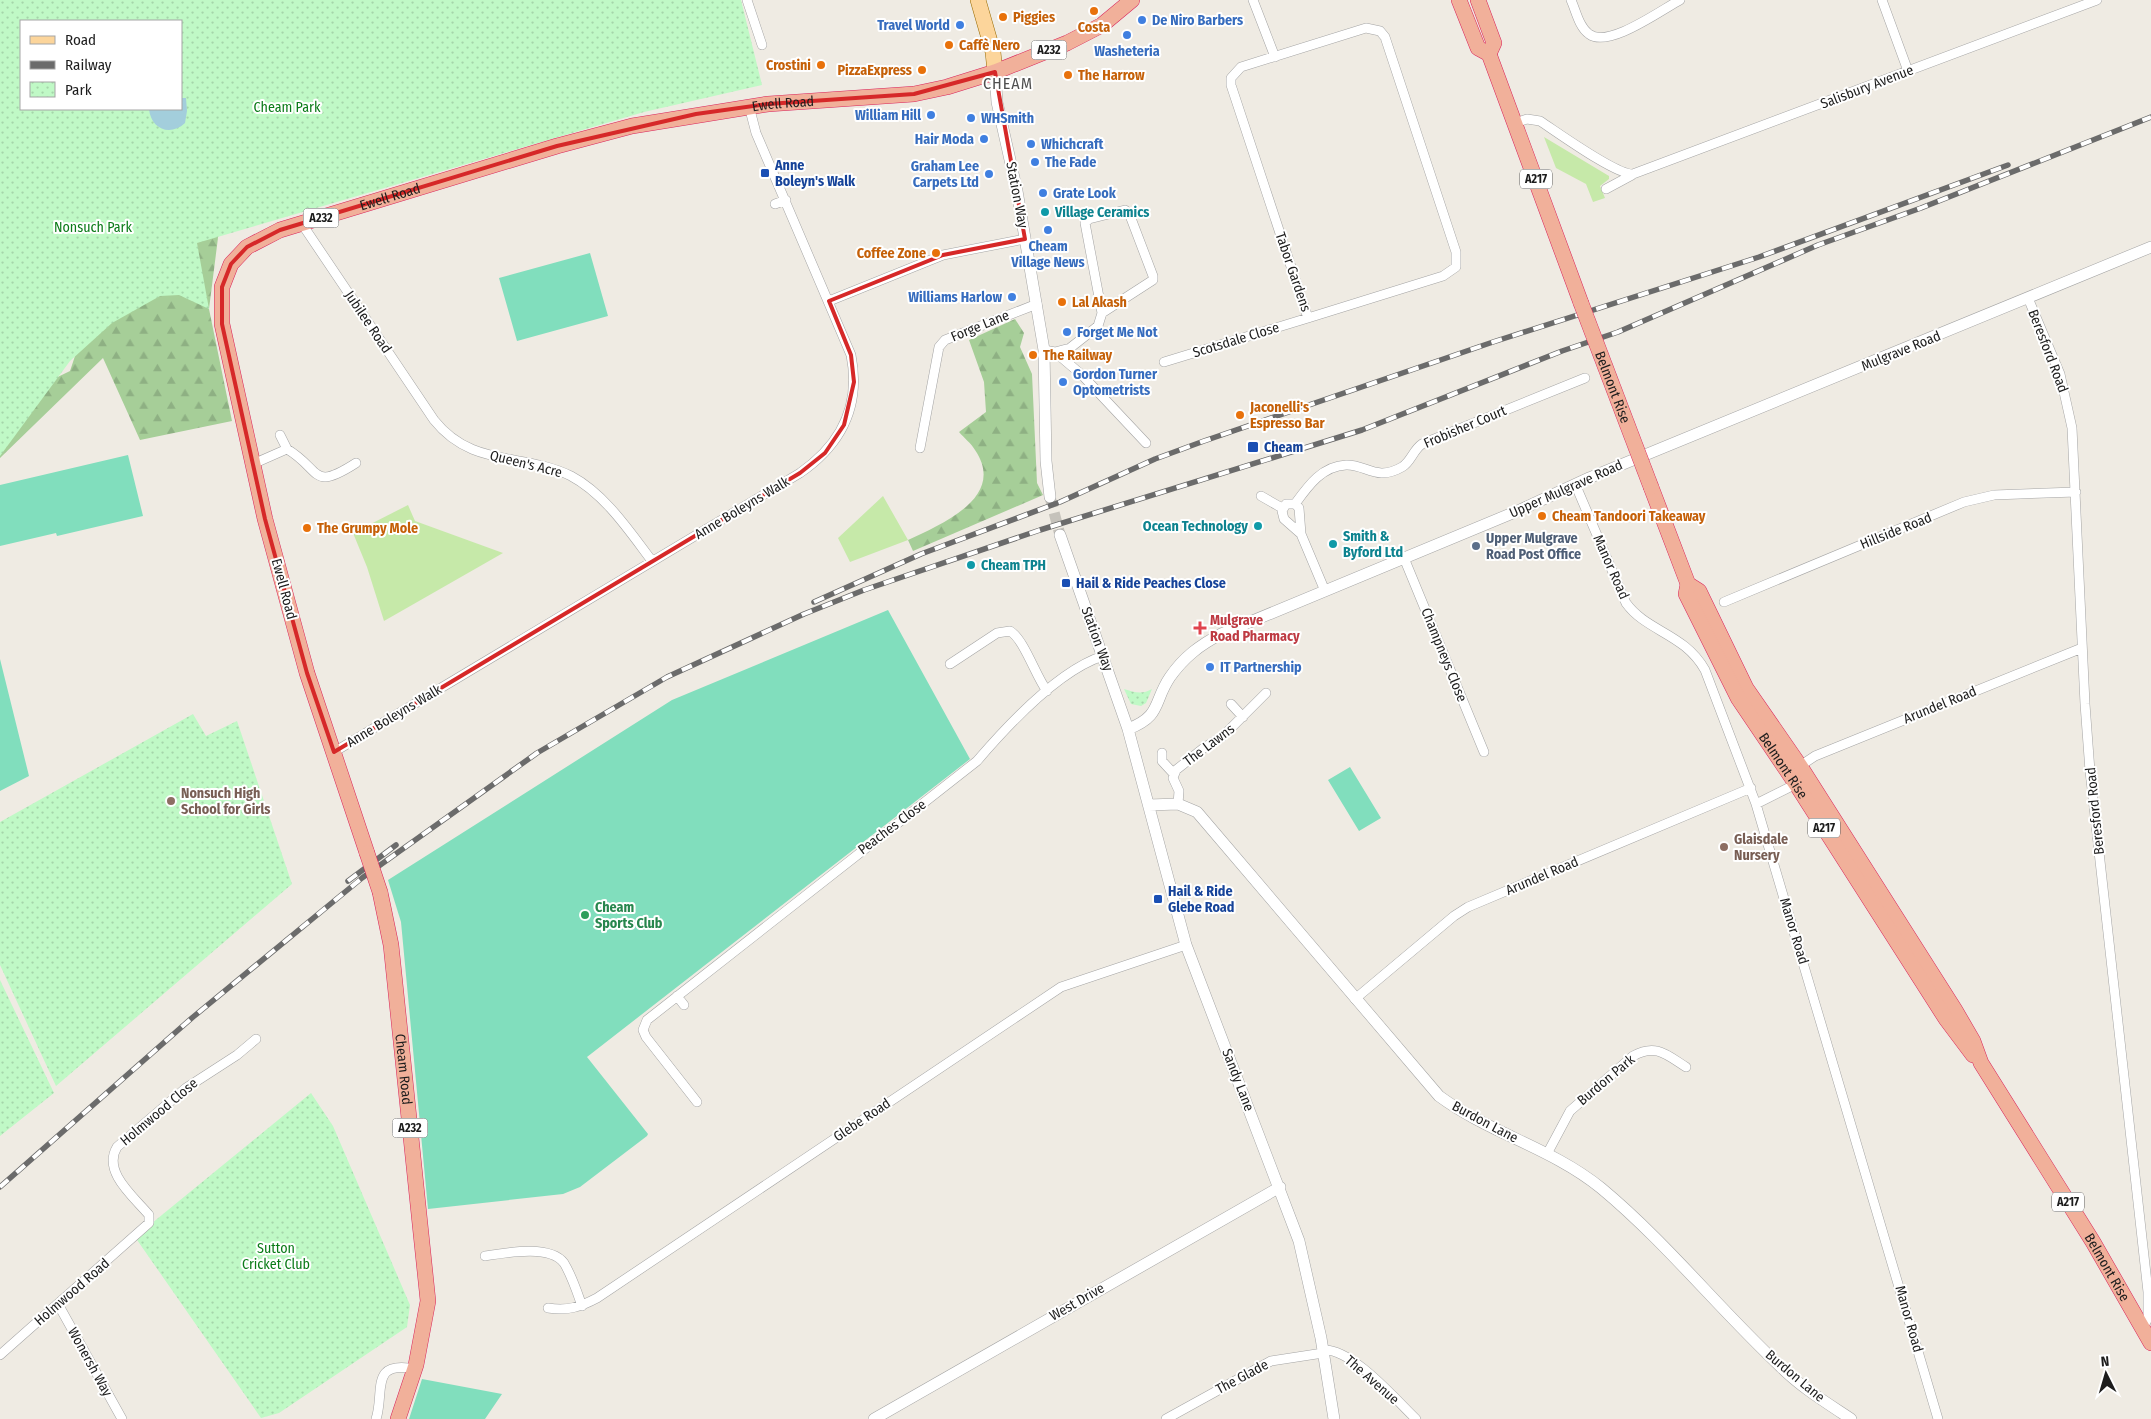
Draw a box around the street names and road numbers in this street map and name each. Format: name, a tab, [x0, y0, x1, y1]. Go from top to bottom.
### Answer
road number: A232	[1032, 40, 1066, 60]
street label: Salisbury Avenue	[1818, 61, 1916, 113]
street label: Ewell Road	[751, 92, 815, 115]
street label: Station Way	[1002, 160, 1032, 230]
road number: A217	[1520, 170, 1552, 188]
street label: Ewell Road	[358, 180, 422, 214]
road number: A232	[304, 208, 338, 228]
street label: Tabor Gardens	[1271, 230, 1315, 314]
street label: Jubilee Road	[341, 287, 395, 357]
street label: Forge Lane	[948, 307, 1012, 345]
street label: Beresford Road	[2024, 307, 2072, 395]
street label: Scotsdale Close	[1191, 319, 1281, 361]
street label: Mulgrave Road	[1859, 327, 1943, 375]
street label: Belmont Rise	[1592, 349, 1634, 426]
street label: Frobisher Court	[1421, 402, 1509, 452]
street label: Queen's Acre	[488, 447, 564, 481]
street label: Upper Mulgrave Road	[1507, 456, 1625, 522]
street label: Anne Boleyns Walk	[691, 473, 793, 543]
street label: Hillside Road	[1858, 509, 1934, 553]
street label: Manor Road	[1589, 532, 1633, 602]
street label: Ewell Road	[268, 557, 300, 621]
street label: Station Way	[1077, 604, 1117, 674]
street label: Champneys Close	[1417, 605, 1471, 705]
street label: Anne Boleyns Walk	[343, 681, 445, 751]
street label: Arundel Road	[1901, 683, 1979, 727]
street label: The Lawns	[1180, 720, 1238, 770]
street label: Belmont Rise	[1755, 729, 1812, 802]
street label: Beresford Road	[2082, 766, 2108, 856]
street label: Peaches Close	[855, 796, 930, 858]
road number: A217	[1808, 818, 1840, 838]
street label: Arundel Road	[1503, 853, 1581, 899]
street label: Manor Road	[1776, 896, 1812, 966]
street label: Cheam Road	[392, 1033, 416, 1105]
street label: Sandy Lane	[1218, 1046, 1258, 1114]
street label: Burdon Park	[1574, 1051, 1639, 1109]
street label: Holmwood Close	[117, 1075, 201, 1149]
street label: Glebe Road	[830, 1095, 894, 1145]
street label: Burdon Lane	[1449, 1098, 1521, 1147]
road number: A232	[392, 1118, 428, 1138]
road number: A217	[2052, 1192, 2084, 1212]
street label: Belmont Rise	[2081, 1230, 2134, 1304]
street label: Holmwood Road	[31, 1255, 113, 1329]
street label: West Drive	[1046, 1279, 1108, 1325]
street label: Manor Road	[1891, 1284, 1927, 1354]
street label: Wonersh Way	[64, 1325, 116, 1400]
street label: Burdon Lane	[1762, 1346, 1828, 1406]
street label: The Avenue	[1341, 1352, 1403, 1408]
street label: The Glade	[1213, 1356, 1271, 1398]

